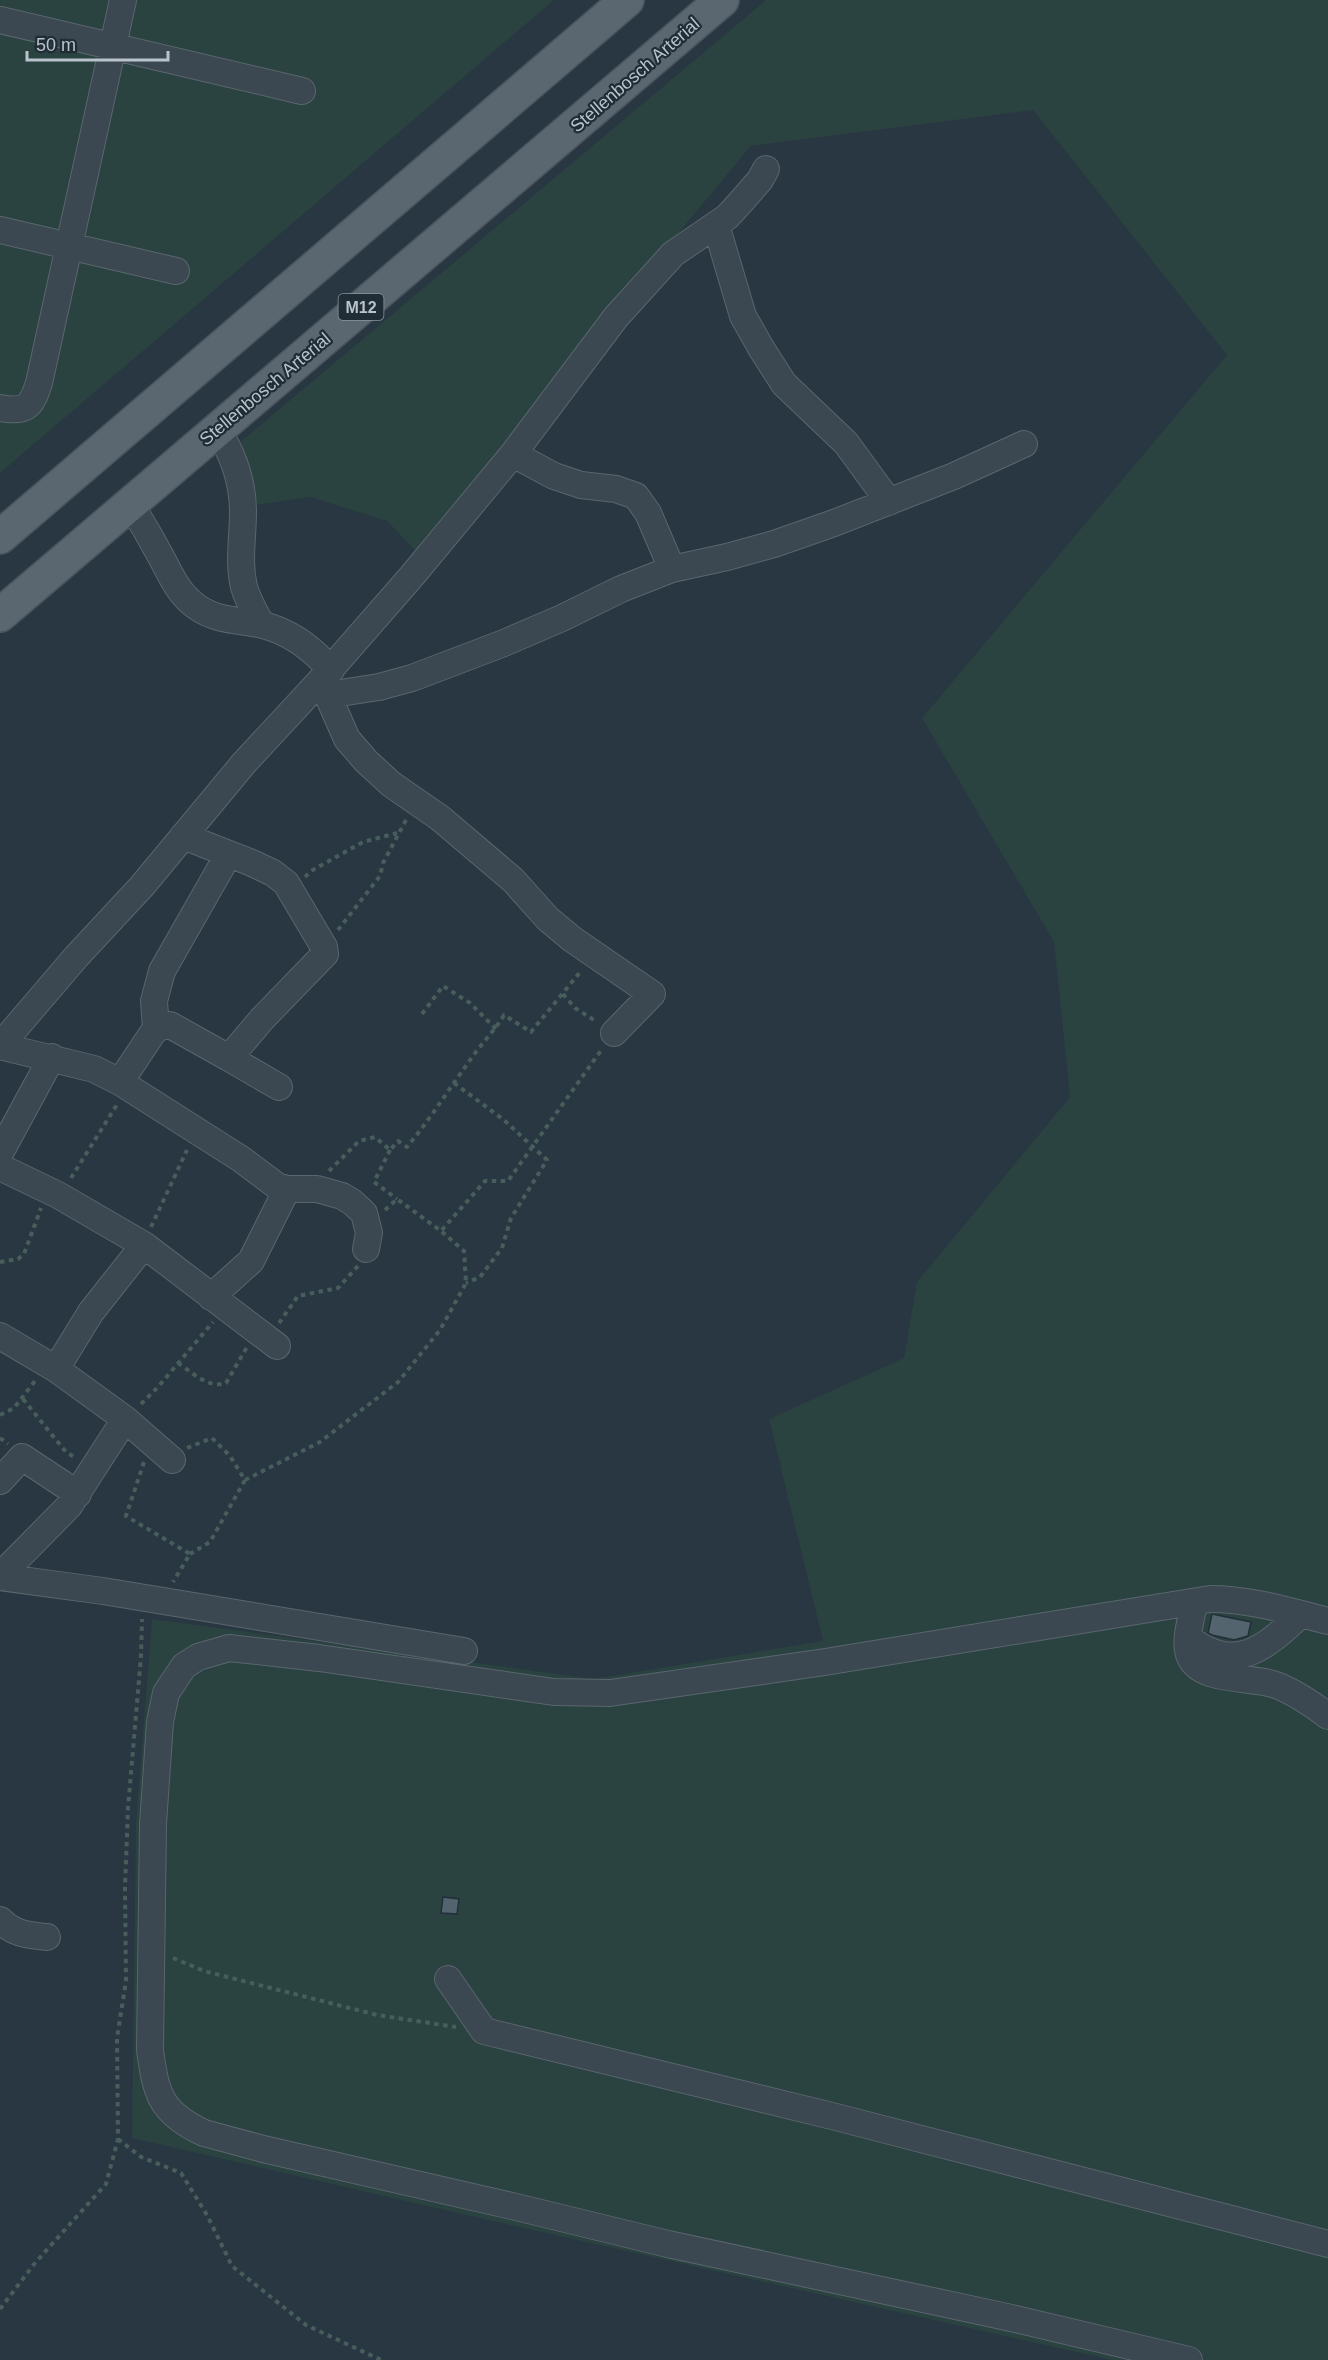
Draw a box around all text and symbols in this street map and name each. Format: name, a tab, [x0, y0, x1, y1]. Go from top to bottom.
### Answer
street label: Stellenbosch Arterial	[567, 14, 703, 136]
scale bar	[27, 24, 168, 62]
text: 50 m	[36, 35, 76, 55]
road number: M12	[338, 294, 384, 320]
street label: Stellenbosch Arterial	[196, 329, 334, 449]

